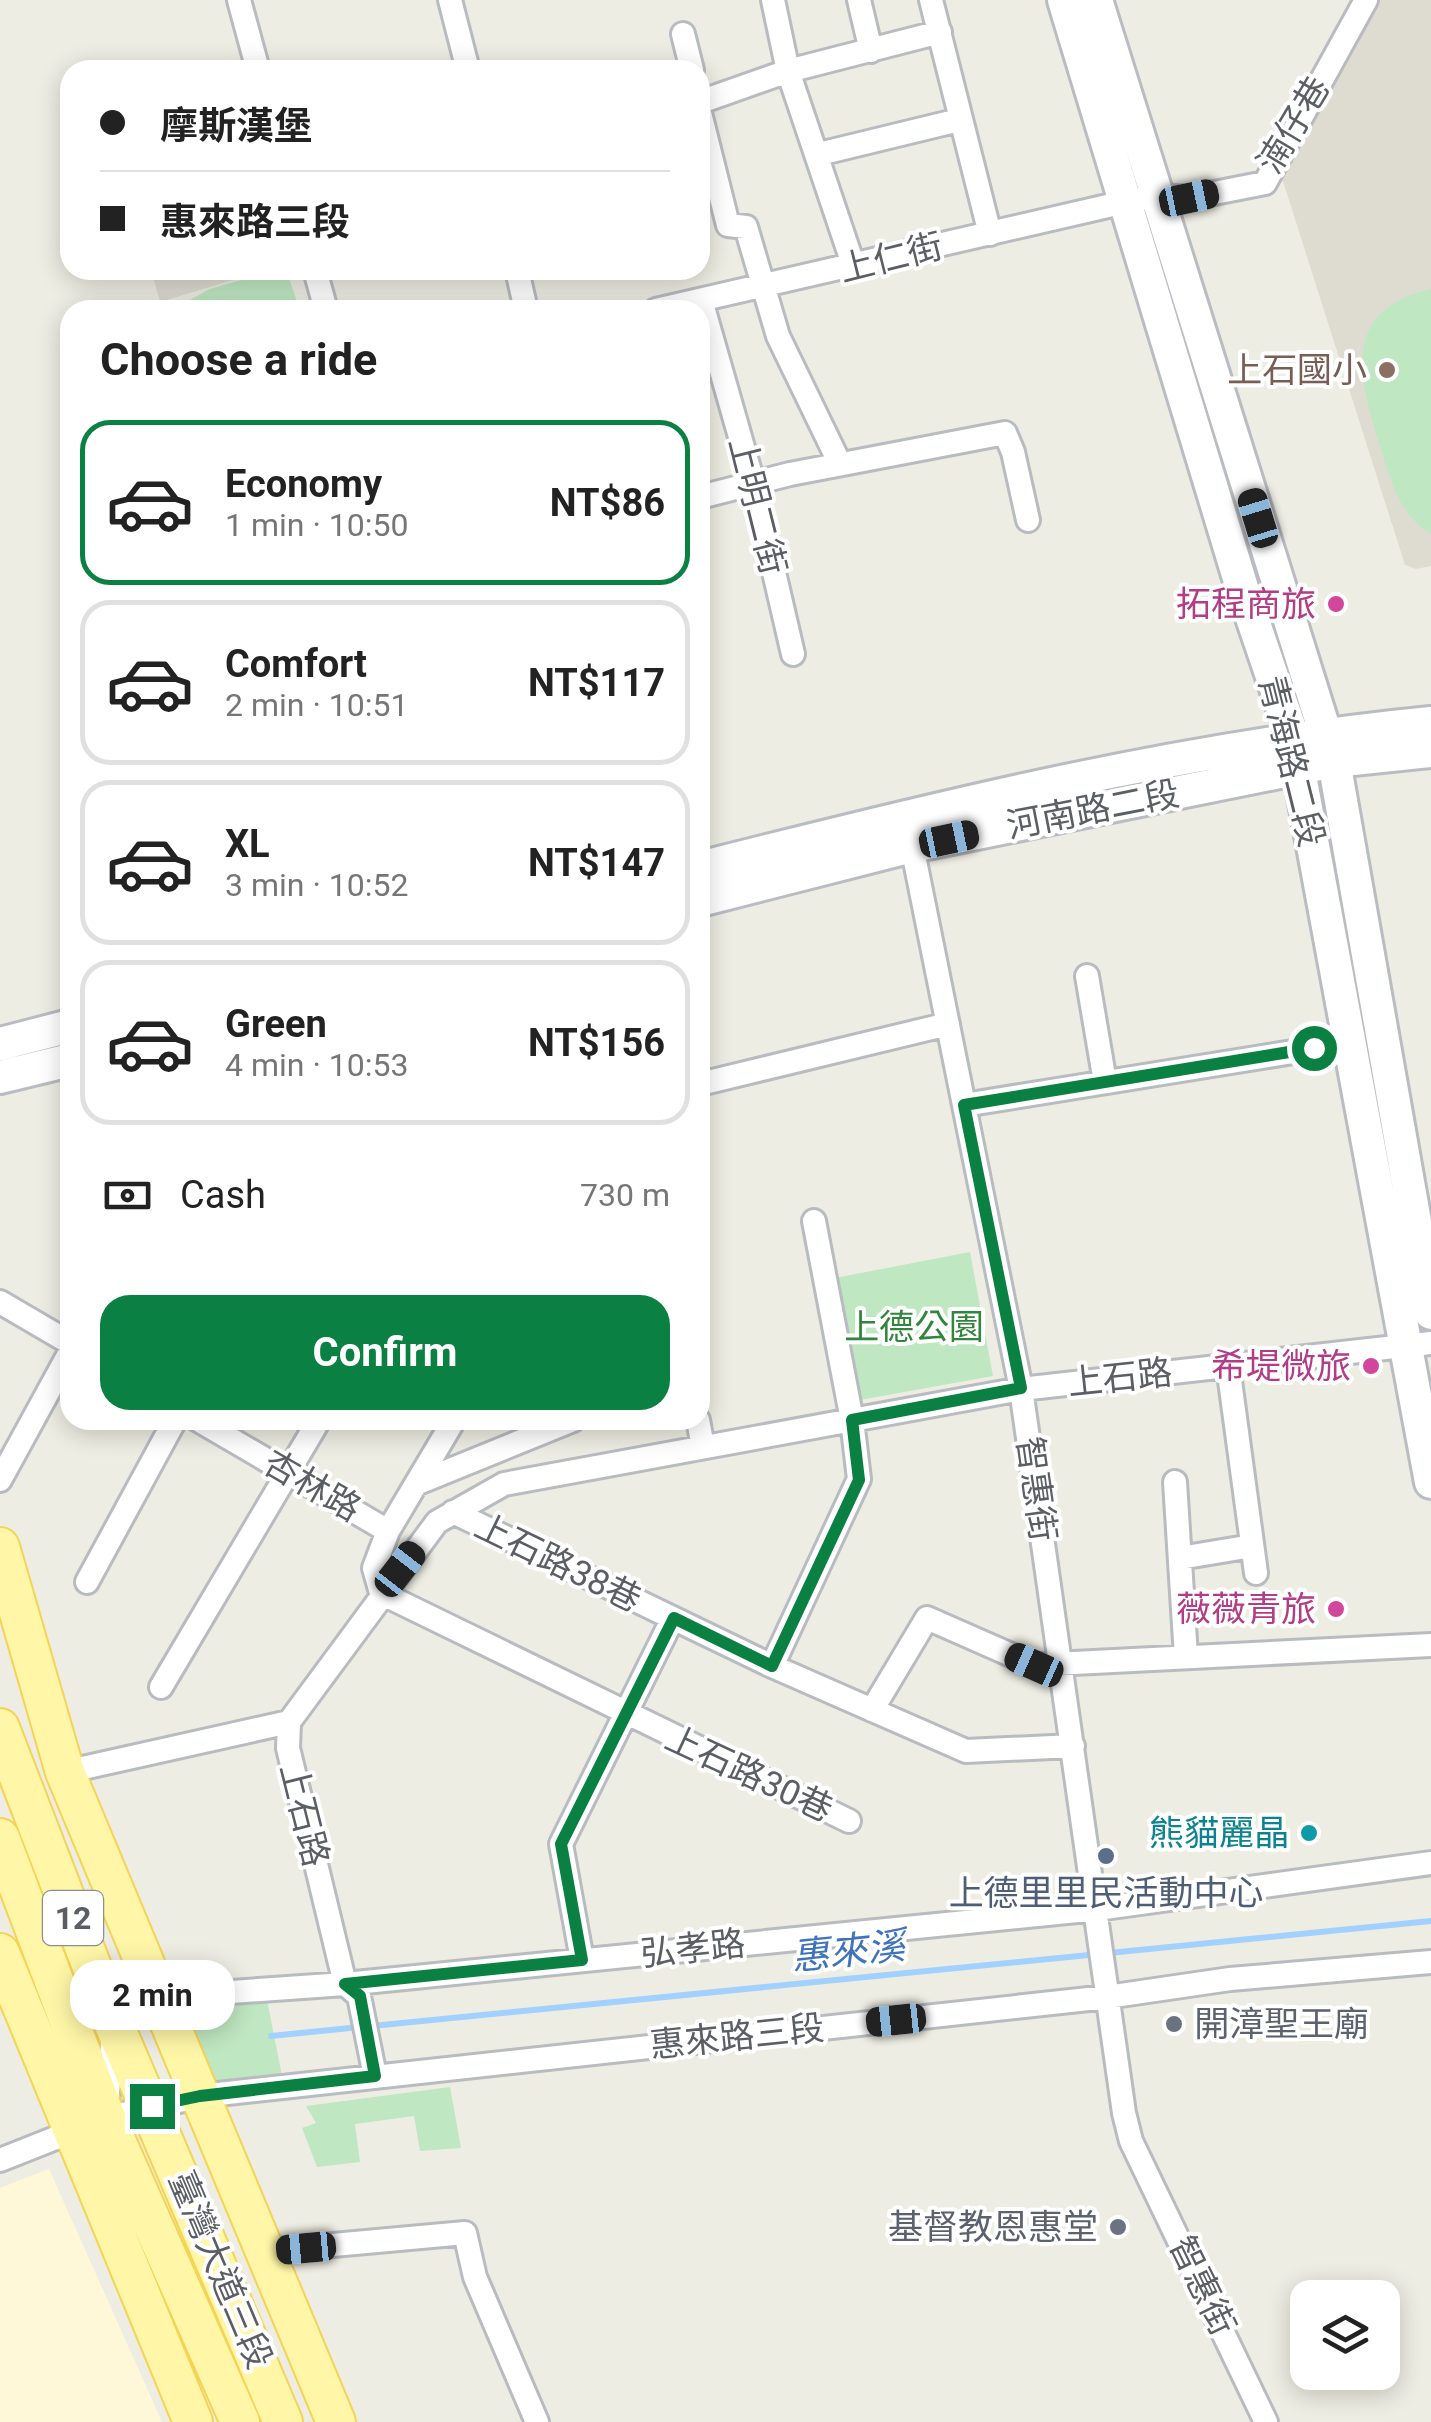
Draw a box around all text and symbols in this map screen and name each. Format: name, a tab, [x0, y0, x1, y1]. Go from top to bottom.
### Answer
street label: 湳仔巷	[1249, 69, 1339, 181]
text: 摩斯漢堡	[160, 104, 312, 148]
car	[1157, 177, 1221, 219]
text: 惠來路三段	[160, 200, 350, 244]
street label: 上仁街	[835, 225, 947, 291]
text: Choose a ride	[100, 333, 377, 386]
place label: 上石國小	[1227, 350, 1367, 391]
marker: 上石國小	[1376, 359, 1398, 381]
street label: 上明二街	[720, 433, 794, 579]
icon: car	[105, 458, 195, 548]
text: Economy	[225, 462, 382, 506]
text: NT$86	[550, 481, 665, 525]
car	[1235, 485, 1281, 551]
text: 1 min · 10:50	[225, 506, 408, 544]
place label: 拓程商旅	[1176, 584, 1316, 625]
marker: 拓程商旅	[1325, 593, 1347, 615]
icon: car	[105, 638, 195, 728]
text: Comfort	[225, 642, 367, 686]
text: NT$117	[528, 661, 665, 705]
street label: 青海路二段	[1250, 671, 1332, 851]
text: 2 min · 10:51	[225, 686, 408, 724]
street label: 河南路二段	[1003, 773, 1183, 847]
icon: car	[105, 818, 195, 908]
car	[917, 818, 981, 860]
text: XL	[225, 822, 270, 866]
text: NT$147	[528, 841, 665, 885]
text: 3 min · 10:52	[225, 866, 408, 904]
icon: car	[105, 998, 195, 1088]
text: Green	[225, 1002, 327, 1046]
text: NT$156	[528, 1021, 665, 1065]
route start	[1292, 1026, 1337, 1071]
text: 4 min · 10:53	[225, 1046, 408, 1084]
icon: cash	[100, 1168, 155, 1223]
text: Cash	[180, 1173, 266, 1217]
text: 730 m	[580, 1176, 670, 1214]
button: Confirm	[100, 1295, 670, 1410]
park label: 上德公園	[844, 1307, 984, 1348]
place label: 希堤微旅	[1211, 1346, 1351, 1387]
street label: 上石路	[1066, 1352, 1174, 1404]
marker: 希堤微旅	[1360, 1355, 1382, 1377]
street label: 智惠街	[1008, 1434, 1064, 1544]
street label: 杏林路	[256, 1442, 368, 1530]
street label: 上石路38巷	[468, 1505, 648, 1621]
car	[370, 1536, 430, 1602]
place label: 薇薇青旅	[1176, 1589, 1316, 1630]
marker: 薇薇青旅	[1325, 1598, 1347, 1620]
car	[1000, 1639, 1068, 1691]
street label: 上石路30巷	[659, 1718, 839, 1830]
street label: 上石路	[271, 1759, 337, 1871]
place label: 熊貓麗晶	[1149, 1813, 1289, 1854]
marker: 熊貓麗晶	[1298, 1822, 1320, 1844]
marker: 上德里里民活動中心	[1095, 1845, 1117, 1867]
place label: 上德里里民活動中心	[948, 1873, 1264, 1914]
road number: 12	[43, 1891, 103, 1945]
street label: 弘孝路	[639, 1923, 747, 1975]
water label: 惠來溪	[789, 1923, 912, 1979]
callout: 2 min	[70, 1961, 234, 2031]
text: 2 min	[112, 1976, 193, 2014]
car	[865, 2002, 927, 2038]
place label: 開漳聖王廟	[1194, 2004, 1369, 2045]
street label: 惠來路三段	[648, 2007, 826, 2067]
marker: 開漳聖王廟	[1163, 2013, 1185, 2035]
route end	[130, 2084, 175, 2129]
street label: 臺灣大道三段	[160, 2165, 280, 2375]
place label: 基督教恩惠堂	[888, 2207, 1098, 2248]
marker: 基督教恩惠堂	[1107, 2216, 1129, 2238]
car	[275, 2230, 337, 2266]
street label: 智惠街	[1161, 2230, 1243, 2342]
map controls	[1290, 2280, 1400, 2390]
button: layers	[1290, 2280, 1400, 2390]

